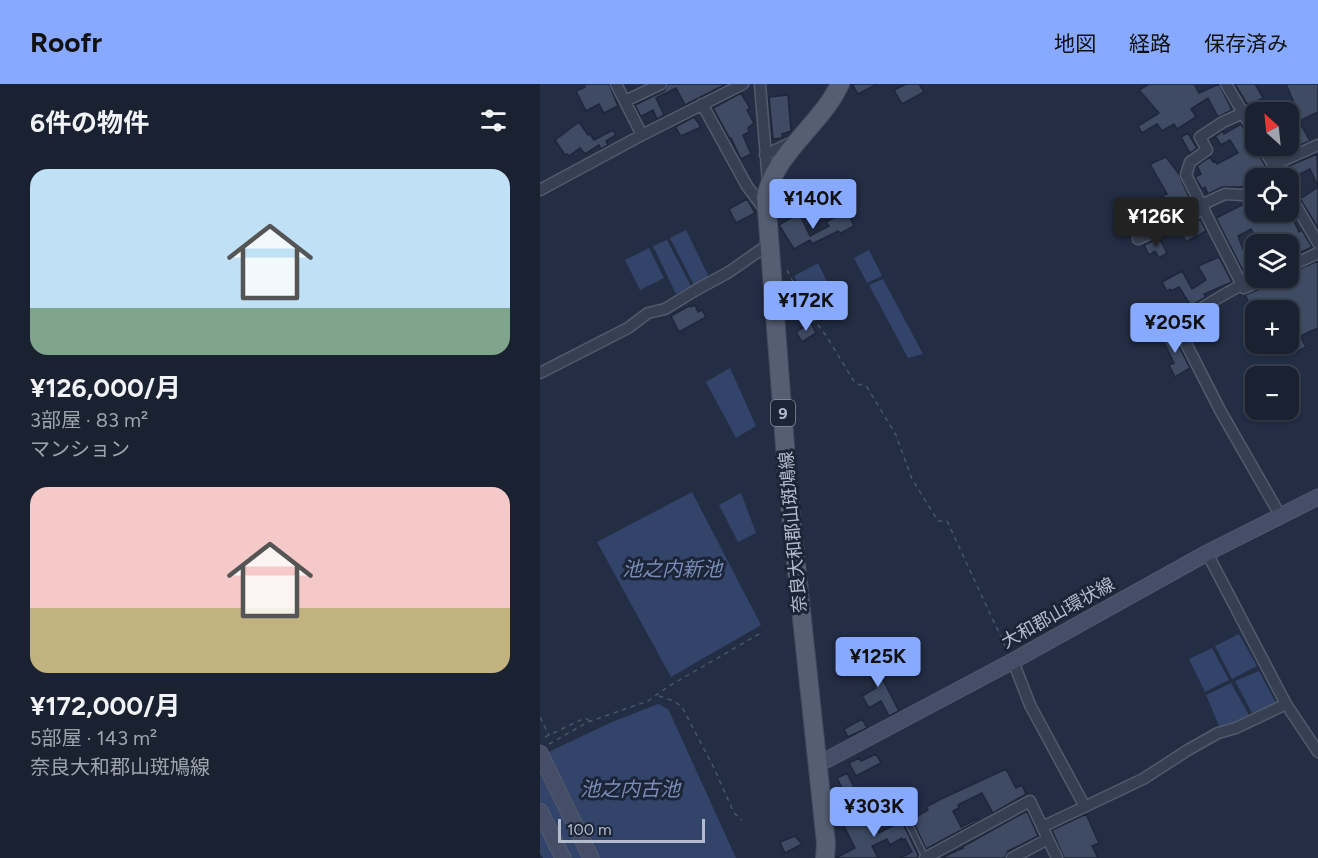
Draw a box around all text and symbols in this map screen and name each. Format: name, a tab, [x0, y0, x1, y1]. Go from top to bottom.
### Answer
text: Roofr	[30, 25, 102, 59]
text: 地図	[1054, 31, 1096, 56]
text: 経路	[1129, 31, 1171, 56]
text: 保存済み	[1204, 31, 1288, 56]
north arrow	[1245, 102, 1299, 156]
map controls	[1245, 102, 1299, 420]
icon: filters	[477, 104, 510, 137]
text: 6件の物件	[30, 107, 149, 139]
button: locate	[1245, 168, 1299, 222]
pin: ¥140K	[771, 179, 855, 230]
text: ¥140K	[783, 186, 843, 210]
pin: ¥126K	[1114, 197, 1198, 248]
text: ¥126K	[1128, 204, 1184, 228]
icon: home	[216, 208, 324, 316]
button: layers	[1245, 234, 1299, 288]
pin: ¥172K	[764, 281, 848, 332]
text: ¥172K	[778, 288, 834, 312]
button: +	[1245, 300, 1299, 354]
pin: ¥205K	[1133, 303, 1217, 354]
text: ¥205K	[1144, 310, 1206, 334]
button: −	[1245, 366, 1299, 420]
text: ¥126,000/月	[30, 372, 181, 404]
road number: 9	[771, 400, 795, 426]
text: 3部屋 · 83 m²	[30, 408, 148, 432]
text: マンション	[30, 437, 130, 461]
street label: 奈良大和郡山斑鳩線	[775, 450, 811, 614]
icon: home	[216, 526, 324, 634]
water label: 池之内新池	[622, 557, 724, 581]
street label: 大和郡山環状線	[998, 573, 1118, 653]
pin: ¥125K	[836, 637, 920, 688]
text: ¥125K	[850, 644, 906, 668]
text: ¥172,000/月	[30, 690, 180, 722]
text: 5部屋 · 143 m²	[30, 726, 157, 750]
text: 奈良大和郡山斑鳩線	[30, 755, 210, 779]
water label: 池之内古池	[580, 777, 682, 801]
pin: ¥303K	[832, 787, 916, 838]
text: ¥303K	[844, 794, 904, 818]
scale bar	[558, 816, 705, 844]
text: 100 m	[567, 820, 612, 839]

